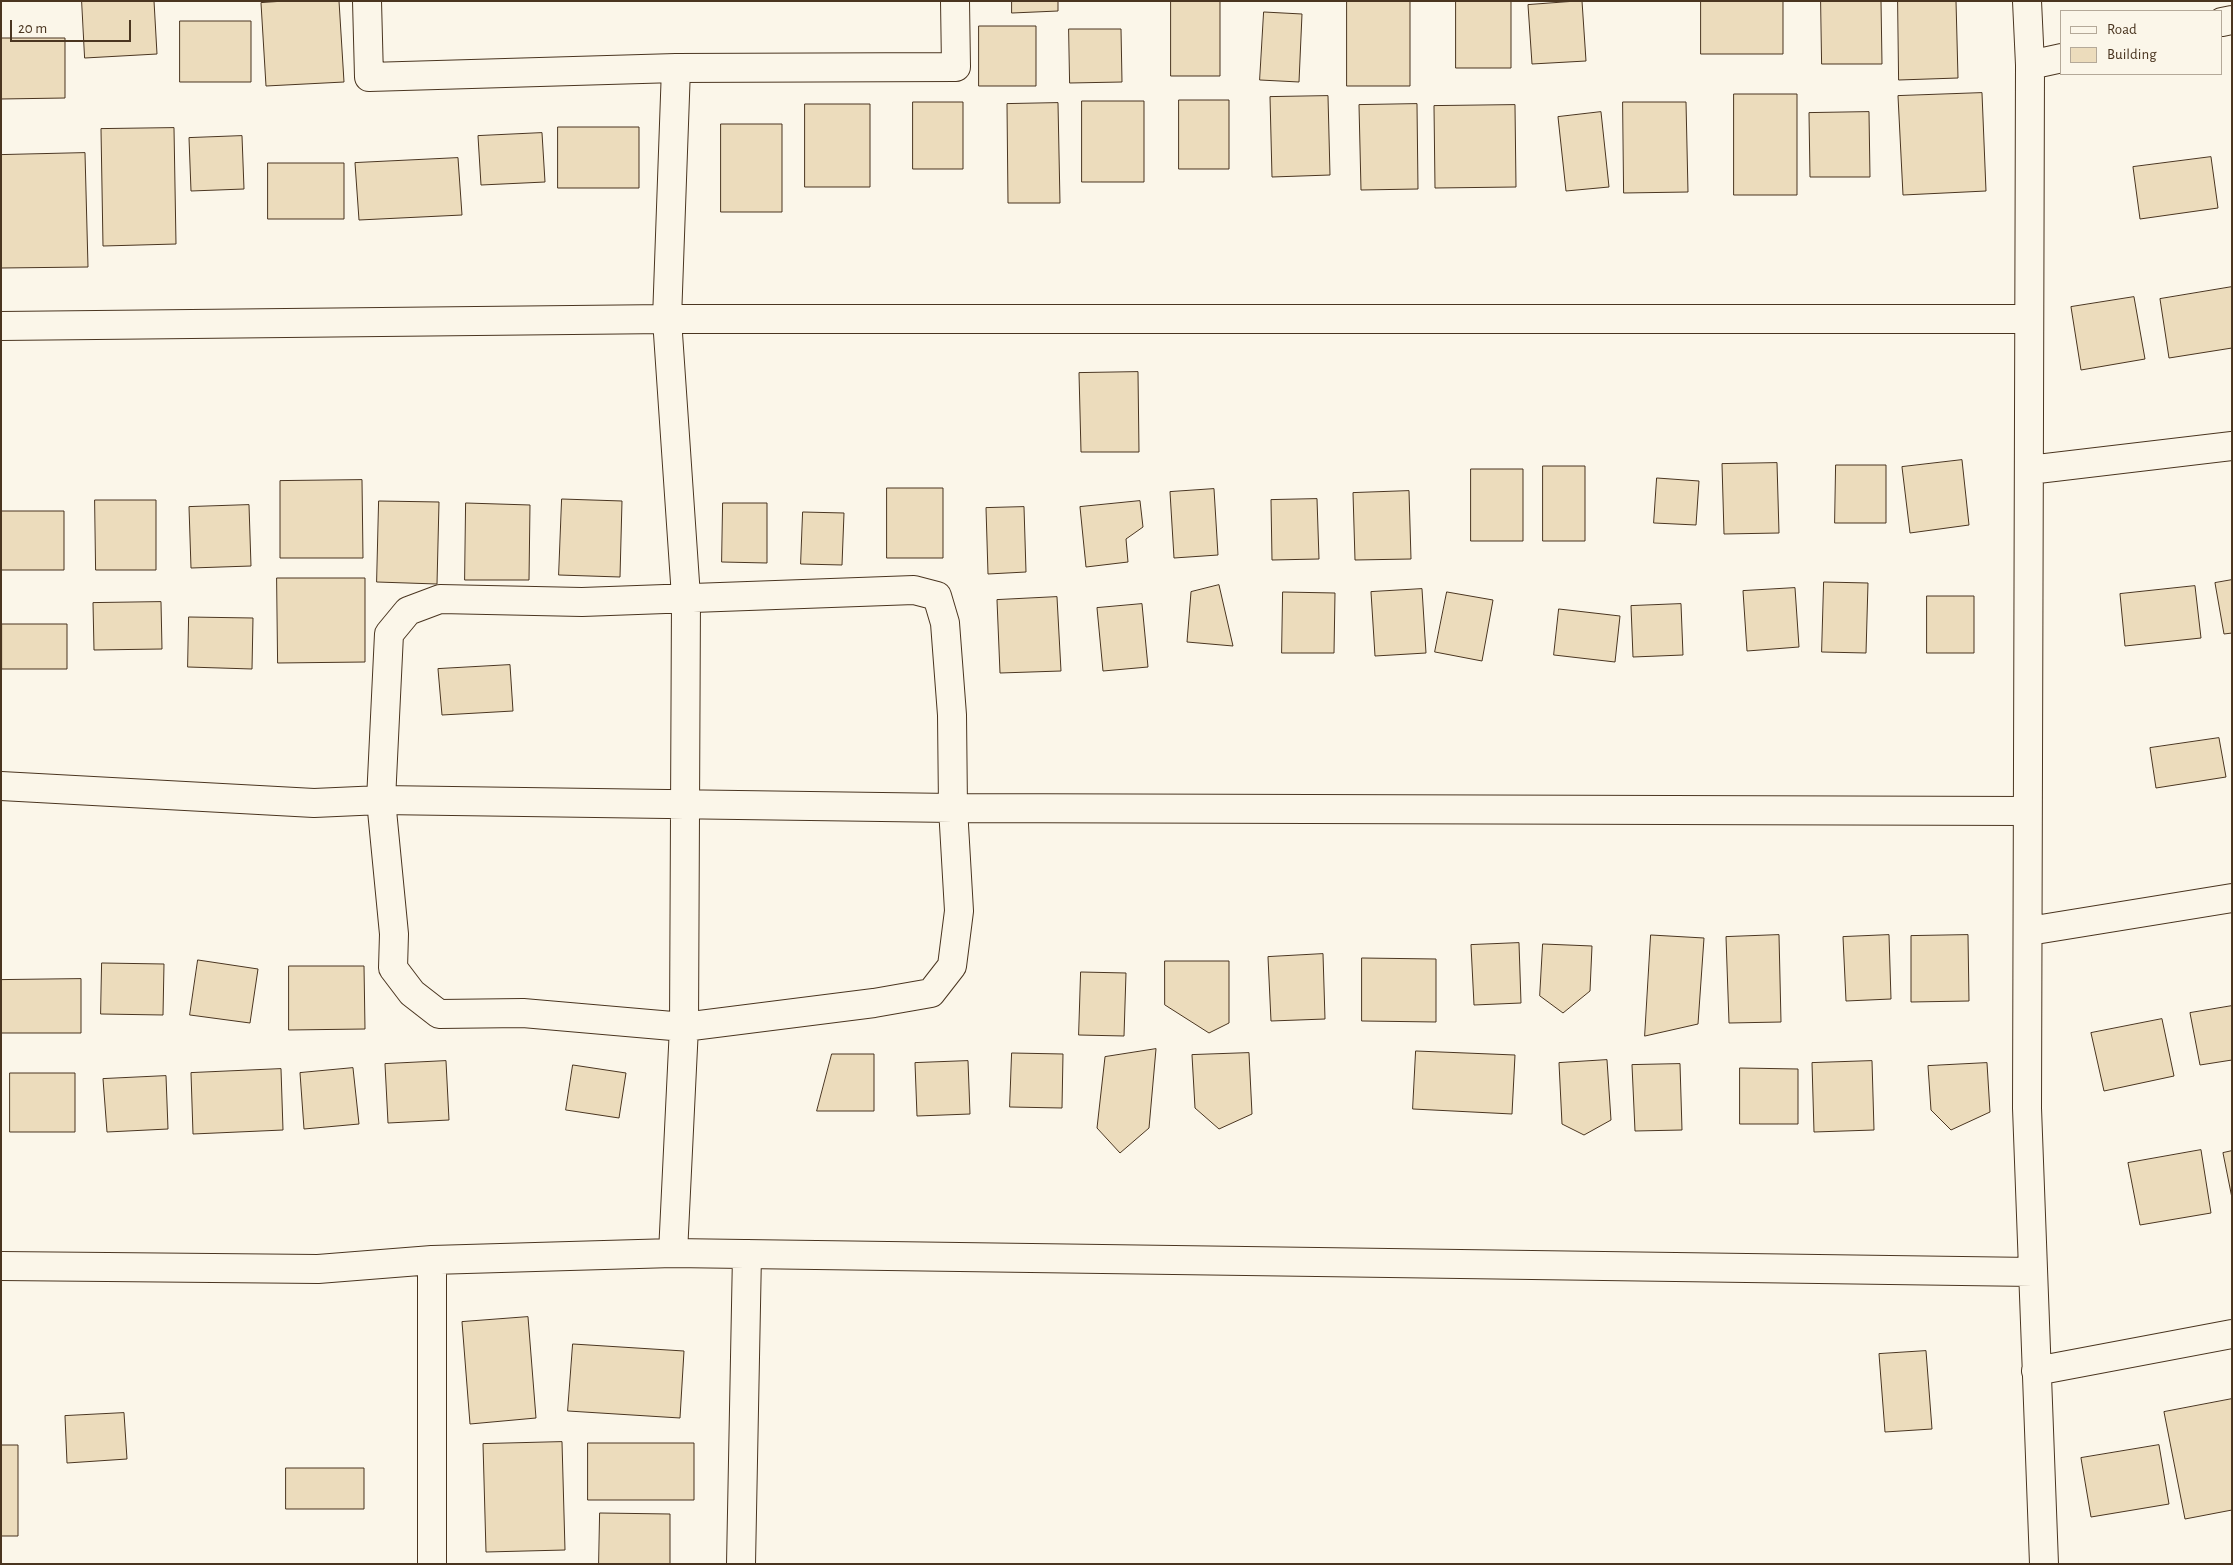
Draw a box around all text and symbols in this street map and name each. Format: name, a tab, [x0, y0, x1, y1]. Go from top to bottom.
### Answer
scale bar	[12, 10, 134, 42]
legend	[2060, 10, 2223, 75]
text: 20 m	[18, 21, 47, 36]
text: Road	[2107, 22, 2137, 37]
text: Building	[2107, 47, 2157, 62]

